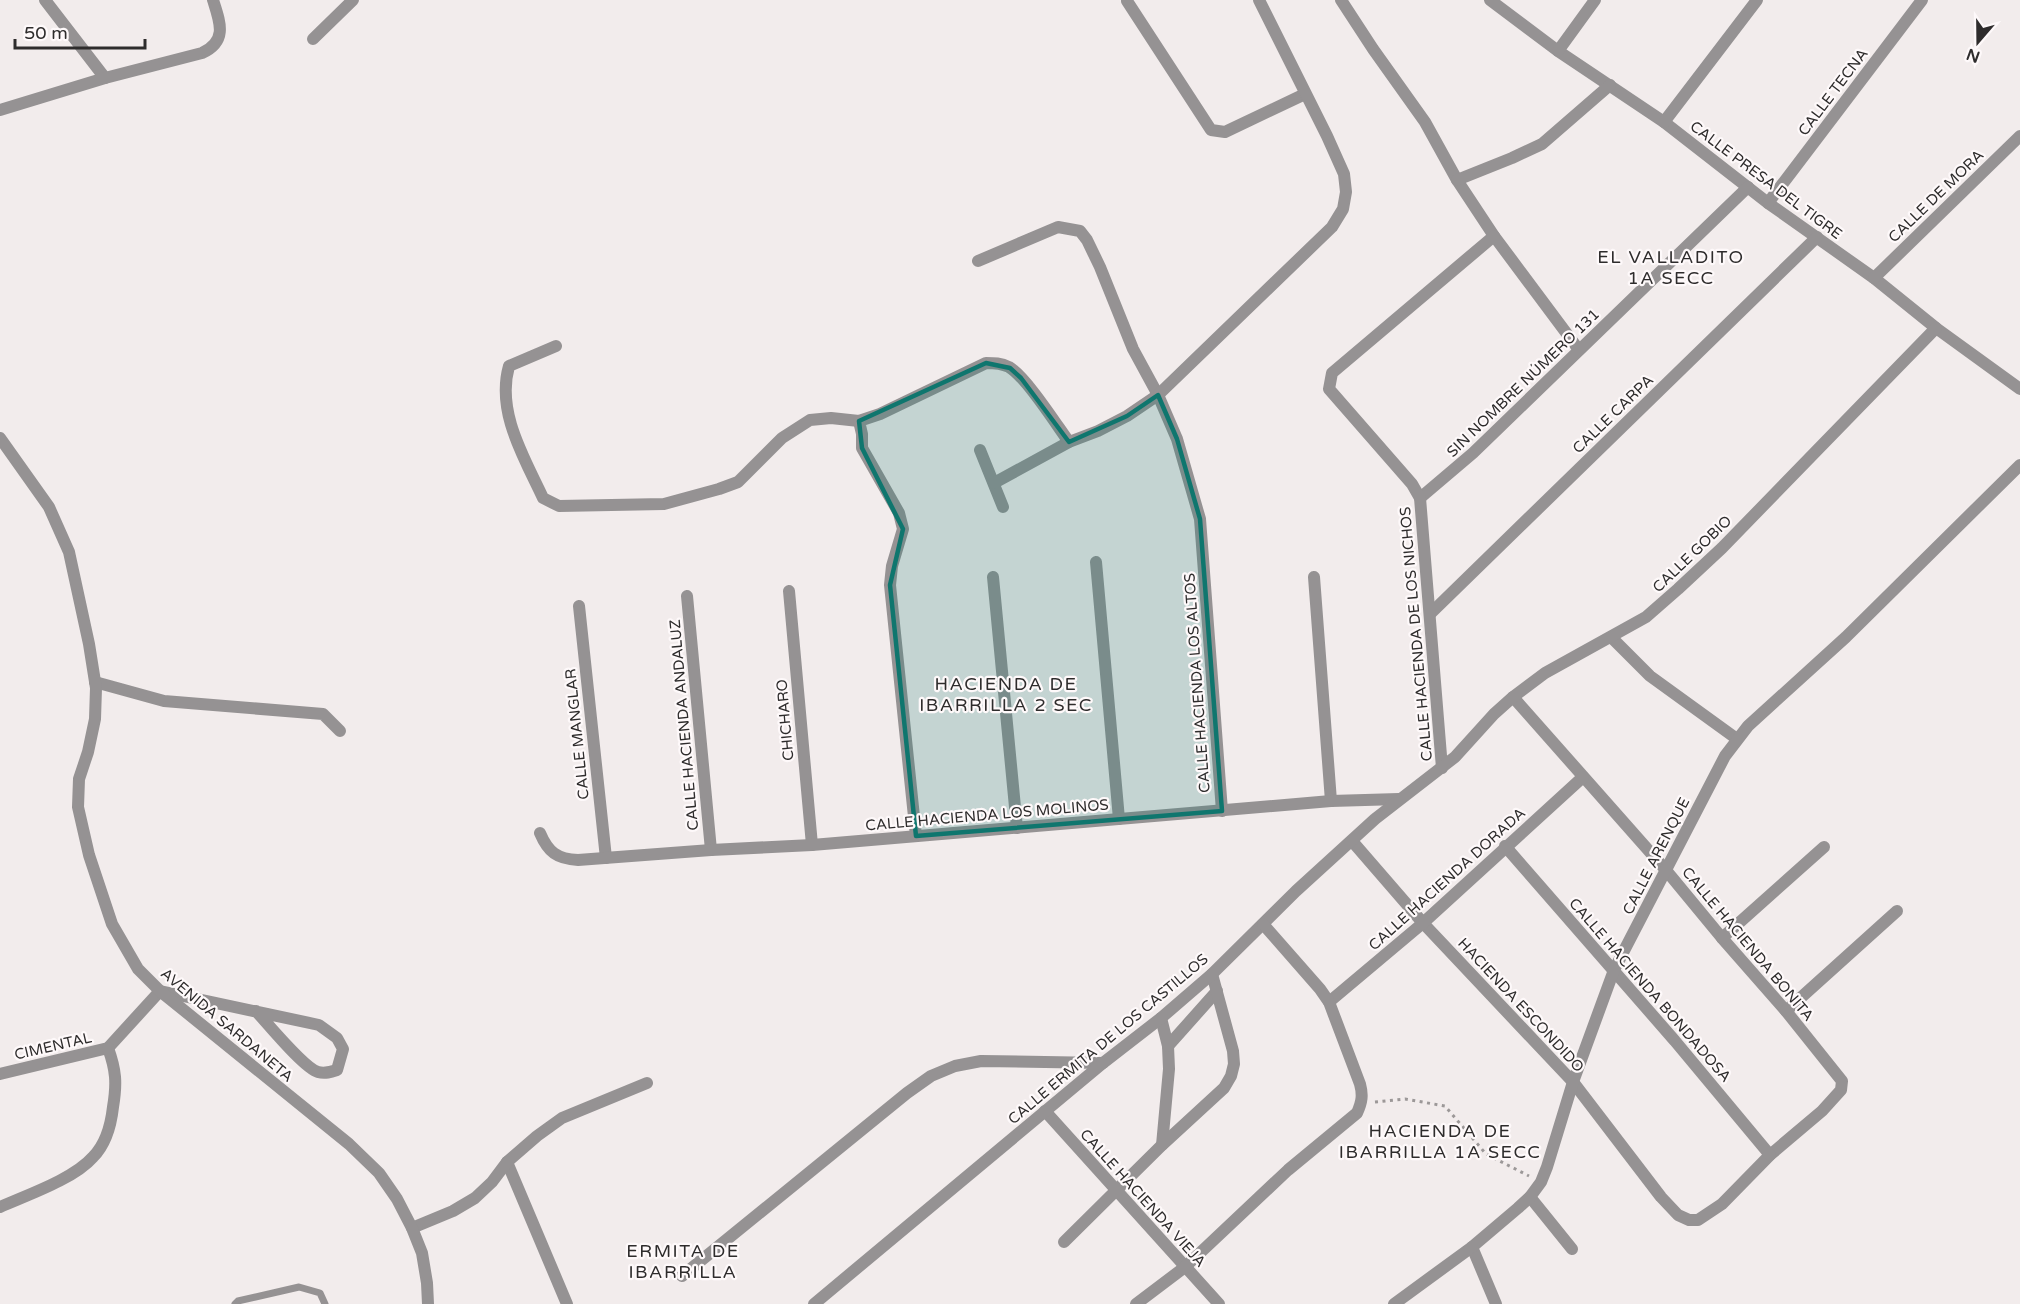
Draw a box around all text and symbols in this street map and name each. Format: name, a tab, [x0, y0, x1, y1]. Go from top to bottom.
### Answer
scale bar	[15, 12, 146, 50]
north arrow	[1948, 12, 2008, 72]
text: 50 m	[24, 22, 68, 44]
text: N	[1964, 44, 1983, 67]
street label: CALLE TECNA	[1794, 45, 1872, 139]
street label: CALLE PRESA DEL TIGRE	[1687, 117, 1845, 243]
street label: CALLE DE MORA	[1885, 146, 1987, 246]
district label: EL VALLADITO 1A SECC	[1597, 246, 1745, 289]
street label: SIN NOMBRE NÚMERO 131	[1443, 305, 1603, 461]
street label: CALLE CARPA	[1569, 371, 1657, 457]
street label: CALLE HACIENDA DE LOS NICHOS	[1396, 506, 1436, 762]
street label: CALLE GOBIO	[1649, 512, 1735, 596]
street label: CALLE HACIENDA LOS ALTOS	[1180, 573, 1214, 793]
street label: CALLE HACIENDA ANDALUZ	[666, 619, 702, 831]
street label: CALLE MANGLAR	[561, 668, 593, 800]
district label: HACIENDA DE IBARRILLA 2 SEC	[919, 673, 1093, 716]
street label: CHICHARO	[772, 678, 798, 762]
street label: CALLE ARENQUE	[1619, 794, 1693, 918]
street label: CALLE HACIENDA LOS MOLINOS	[865, 795, 1109, 835]
street label: CALLE HACIENDA DORADA	[1365, 804, 1529, 954]
street label: CALLE HACIENDA BONITA	[1678, 863, 1818, 1025]
street label: CALLE HACIENDA BONDADOSA	[1565, 894, 1735, 1086]
street label: HACIENDA ESCONDIDO	[1454, 934, 1588, 1076]
street label: CALLE ERMITA DE LOS CASTILLOS	[1004, 950, 1212, 1128]
street label: AVENIDA SARDANETA	[157, 964, 297, 1086]
street label: CIMENTAL	[13, 1028, 94, 1064]
district label: HACIENDA DE IBARRILLA 1A SECC	[1339, 1120, 1541, 1163]
street label: CALLE HACIENDA VIEJA	[1076, 1125, 1210, 1271]
district label: ERMITA DE IBARRILLA	[626, 1240, 740, 1283]

